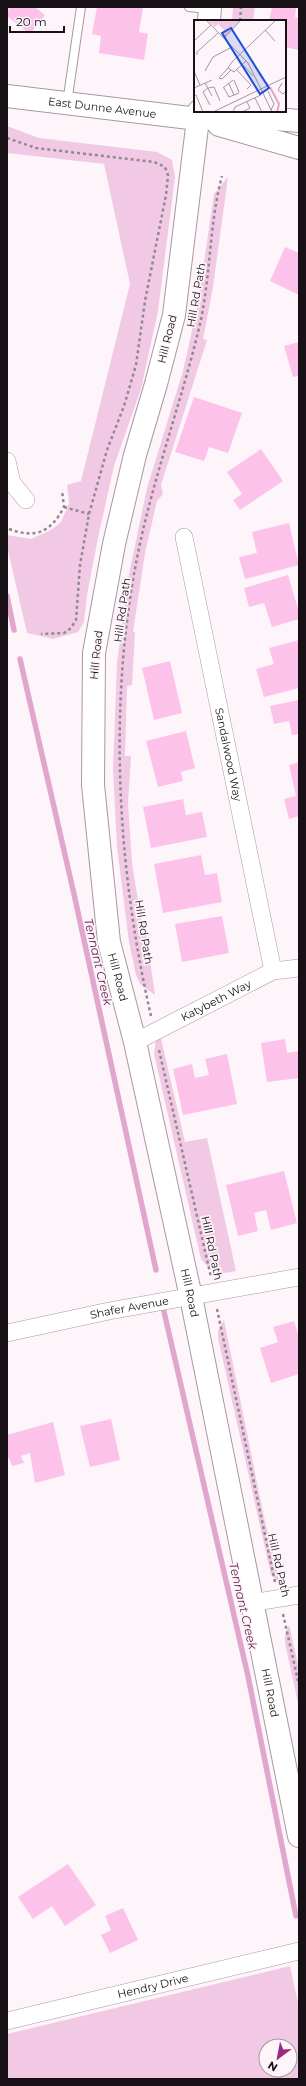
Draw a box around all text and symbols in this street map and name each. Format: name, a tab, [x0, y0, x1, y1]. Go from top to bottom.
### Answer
scale bar	[10, 8, 64, 34]
text: 20 m	[16, 14, 47, 29]
inset map	[194, 20, 286, 112]
street label: East Dunne Avenue	[47, 94, 158, 121]
street label: Hill Rd Path	[183, 262, 209, 328]
street label: Hill Road	[154, 313, 180, 365]
street label: Hill Rd Path	[111, 577, 133, 643]
street label: Hill Road	[86, 630, 106, 680]
street label: Sandalwood Way	[212, 706, 245, 803]
street label: Hill Rd Path	[132, 899, 156, 965]
water label: Tennant Creek	[81, 917, 116, 1008]
street label: Hill Road	[105, 951, 131, 1003]
street label: Katybeth Way	[178, 977, 253, 1024]
street label: Hill Rd Path	[198, 1215, 226, 1281]
street label: Hill Road	[178, 1267, 202, 1318]
street label: Shafer Avenue	[89, 1293, 170, 1322]
street label: Hill Rd Path	[265, 1532, 293, 1598]
water label: Tennant Creek	[226, 1561, 261, 1652]
street label: Hill Road	[259, 1667, 282, 1718]
street label: Hendry Drive	[116, 1971, 190, 2001]
north arrow	[258, 2038, 298, 2078]
text: N	[265, 2058, 280, 2075]

